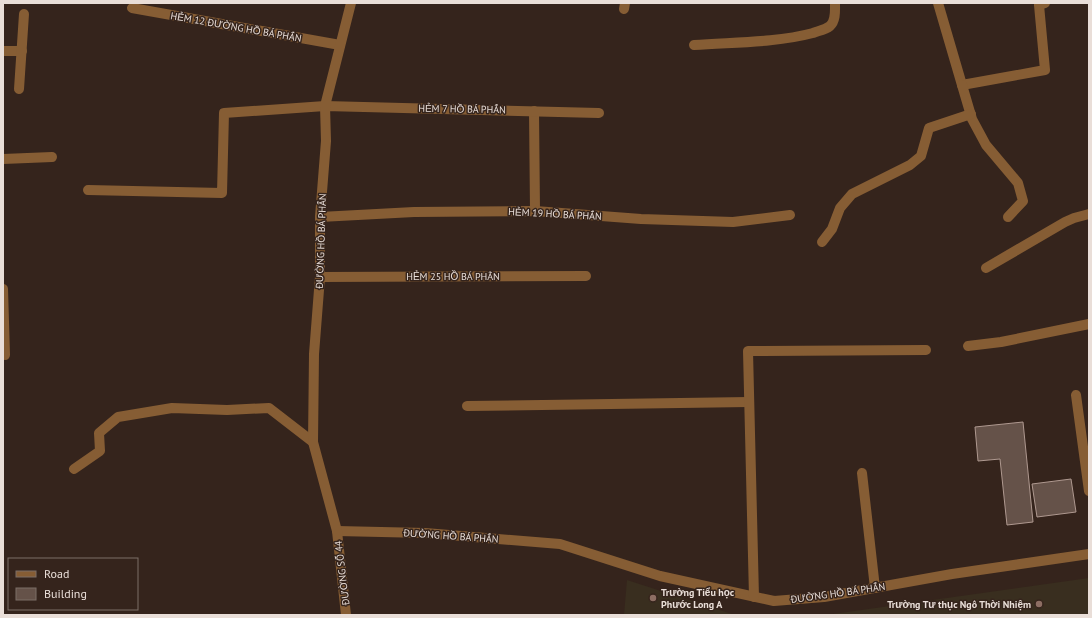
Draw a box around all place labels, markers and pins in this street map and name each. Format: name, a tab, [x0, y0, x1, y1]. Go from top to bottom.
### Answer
place label: Trường Tiểu học Phước Long A	[661, 586, 735, 611]
marker: Trường Tiểu học Phước Long A	[648, 593, 658, 603]
place label: Trường Tư thục Ngô Thời Nhiệm	[887, 598, 1031, 611]
marker: Trường Tư thục Ngô Thời Nhiệm	[1034, 599, 1044, 609]

